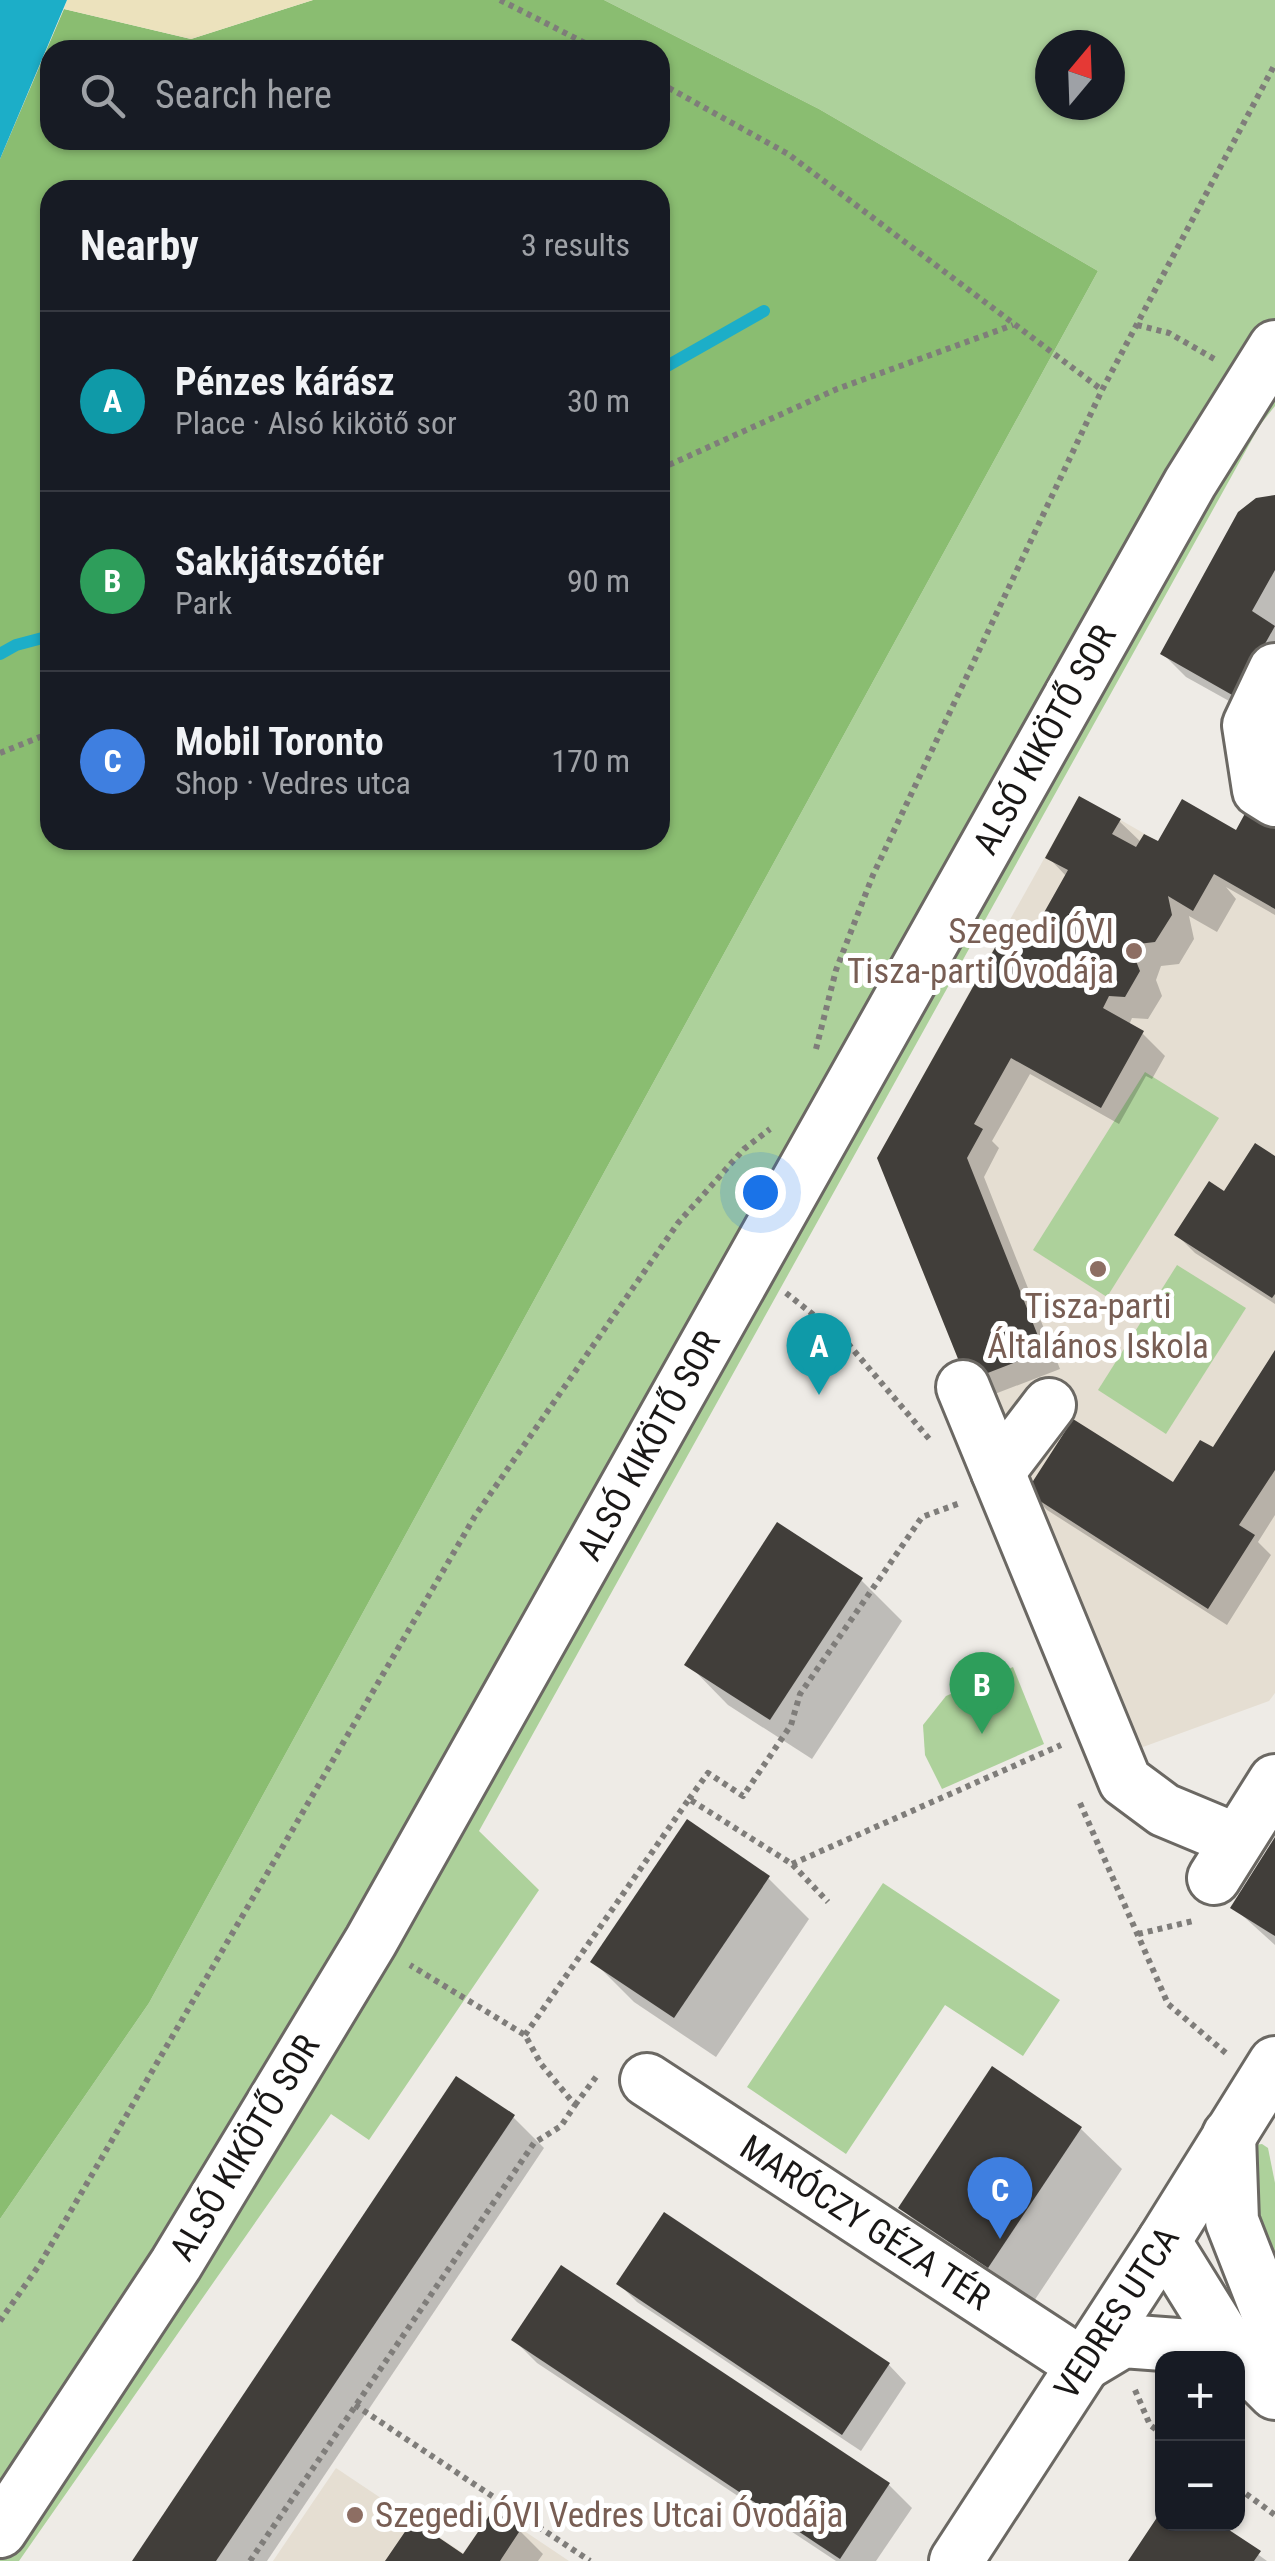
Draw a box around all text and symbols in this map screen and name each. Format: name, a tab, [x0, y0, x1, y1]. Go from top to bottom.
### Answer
north arrow	[1035, 30, 1125, 120]
search box	[40, 40, 670, 150]
icon: search	[75, 68, 130, 123]
text: Search here	[155, 73, 332, 117]
text: Nearby	[80, 221, 199, 270]
text: 3 results	[521, 226, 630, 264]
text: Pénzes kárász	[175, 360, 395, 404]
text: A	[103, 382, 122, 420]
text: 30 m	[567, 382, 630, 420]
text: Place · Alsó kikötő sor	[175, 404, 457, 442]
text: Sakkjátszótér	[175, 540, 384, 584]
text: B	[104, 562, 121, 600]
text: 90 m	[567, 562, 630, 600]
text: Park	[175, 584, 232, 622]
street label: ALSÓ KIKÖTŐ SOR	[964, 617, 1125, 862]
text: Mobil Toronto	[175, 720, 384, 764]
text: C	[103, 742, 122, 780]
text: 170 m	[551, 742, 630, 780]
text: Shop · Vedres utca	[175, 764, 411, 802]
place label: Szegedi ÓVI Tisza-parti Óvodája	[847, 911, 1114, 992]
marker: Szegedi ÓVI Tisza-parti Óvodája	[1123, 940, 1145, 962]
your location	[735, 1167, 786, 1218]
marker: Tisza-parti Általános Iskola	[1087, 1258, 1109, 1280]
place label: Tisza-parti Általános Iskola	[987, 1286, 1209, 1367]
pin: A	[786, 1312, 852, 1395]
street label: ALSÓ KIKÖTŐ SOR	[568, 1323, 729, 1568]
pin: B	[950, 1652, 1014, 1734]
street label: ALSÓ KIKÖTŐ SOR	[161, 2027, 329, 2268]
street label: MARÓCZY GÉZA TÉR	[732, 2127, 998, 2319]
pin: C	[968, 2156, 1032, 2239]
street label: VEDRES UTCA	[1046, 2219, 1188, 2407]
map controls	[1155, 2351, 1245, 2531]
button: +	[1155, 2351, 1245, 2441]
button: −	[1155, 2441, 1245, 2531]
place label: Szegedi ÓVI Vedres Utcai Óvodája	[375, 2495, 843, 2536]
marker: Szegedi ÓVI Vedres Utcai Óvodája	[344, 2504, 366, 2526]

